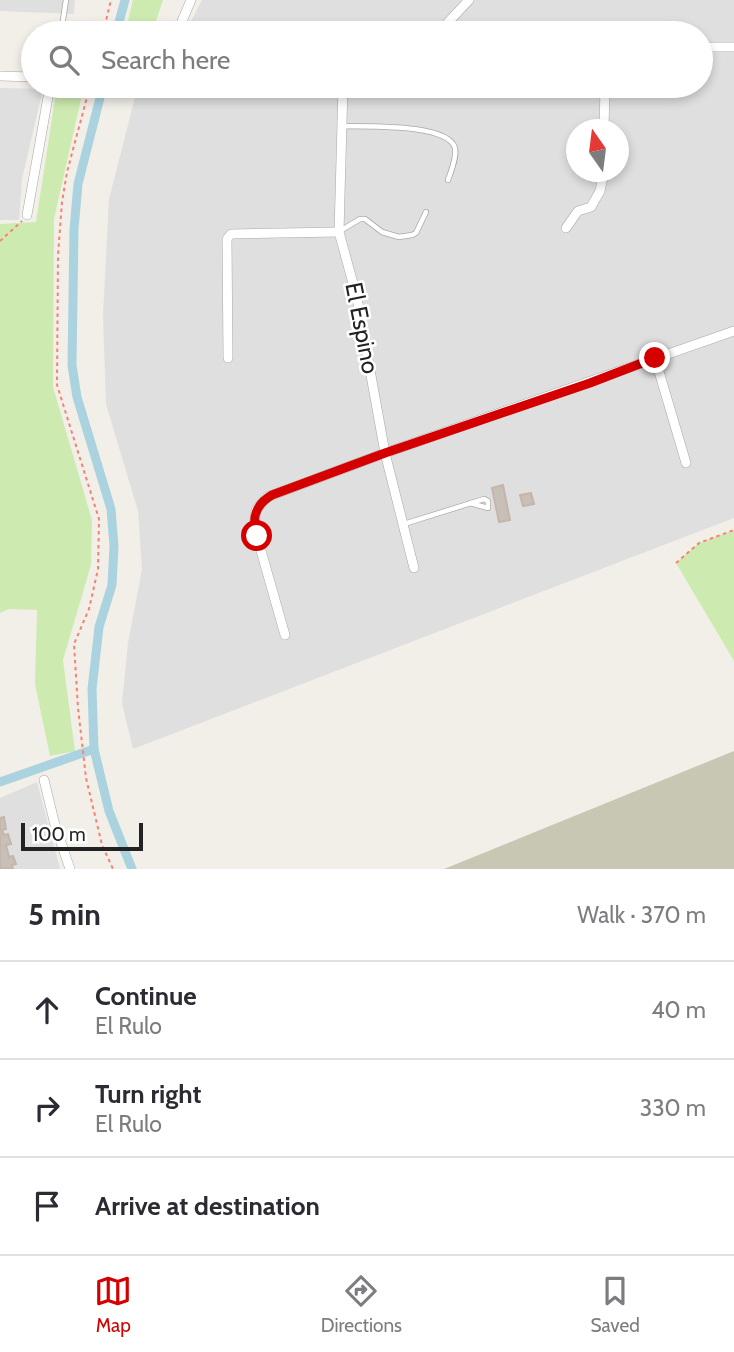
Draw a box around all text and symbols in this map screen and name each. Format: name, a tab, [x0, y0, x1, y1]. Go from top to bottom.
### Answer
search box	[21, 21, 713, 98]
icon: search	[45, 41, 83, 79]
text: Search here	[101, 44, 230, 76]
north arrow	[566, 119, 629, 182]
street label: El Espino	[339, 280, 386, 376]
route end	[639, 342, 670, 373]
route start	[241, 520, 272, 551]
scale bar	[21, 820, 144, 852]
text: 100 m	[32, 823, 86, 846]
text: 5 min	[28, 896, 101, 933]
text: Walk · 370 m	[577, 901, 706, 929]
text: Continue	[95, 980, 197, 1012]
icon: ahead	[28, 991, 66, 1029]
text: 40 m	[651, 996, 706, 1024]
text: El Rulo	[95, 1012, 162, 1040]
text: Turn right	[95, 1078, 201, 1110]
icon: right	[28, 1089, 66, 1127]
text: 330 m	[640, 1094, 706, 1122]
text: El Rulo	[95, 1110, 162, 1138]
icon: arrive	[28, 1187, 66, 1225]
text: Arrive at destination	[95, 1190, 320, 1222]
tab: Map	[94, 1272, 132, 1337]
tab: Directions	[321, 1272, 402, 1337]
tab: Saved	[590, 1272, 640, 1337]

